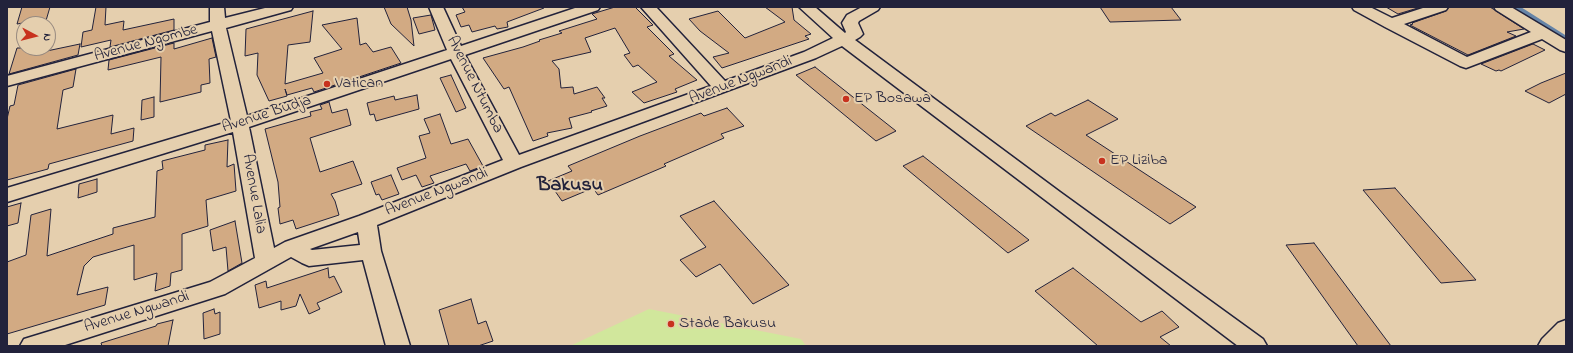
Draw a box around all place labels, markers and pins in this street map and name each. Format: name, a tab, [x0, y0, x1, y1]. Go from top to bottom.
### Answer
place label: Vatican	[335, 74, 383, 94]
marker: Vatican	[322, 79, 332, 89]
place label: EP Bosawa	[854, 89, 931, 109]
marker: EP Bosawa	[841, 94, 851, 104]
place label: EP Liziba	[1110, 151, 1167, 171]
marker: EP Liziba	[1097, 156, 1107, 166]
place label: Stade Bakusu	[679, 314, 776, 334]
marker: Stade Bakusu	[666, 319, 676, 329]

